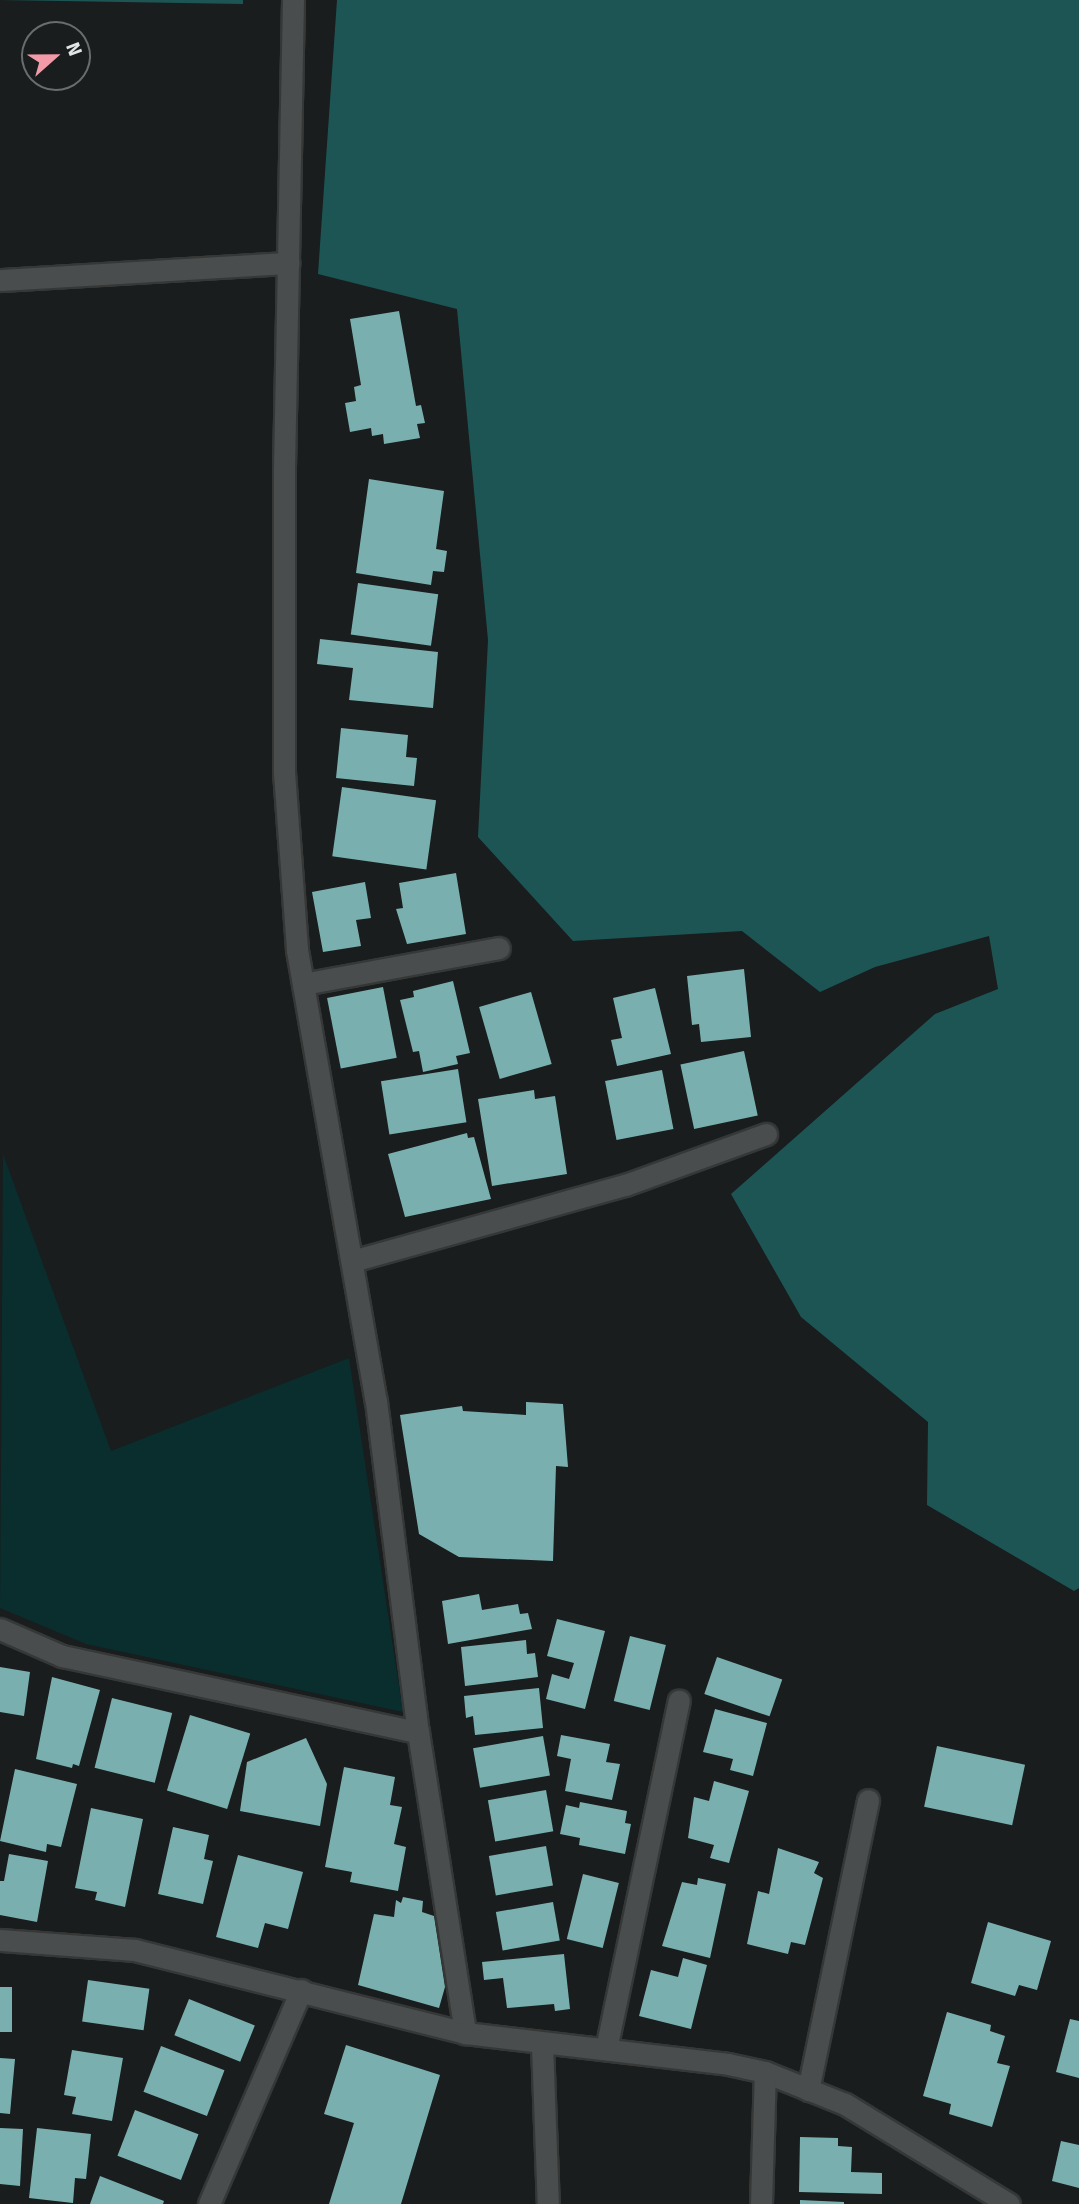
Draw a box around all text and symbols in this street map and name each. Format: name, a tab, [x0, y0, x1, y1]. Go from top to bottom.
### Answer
north arrow	[21, 21, 91, 91]
text: N	[61, 39, 87, 59]

